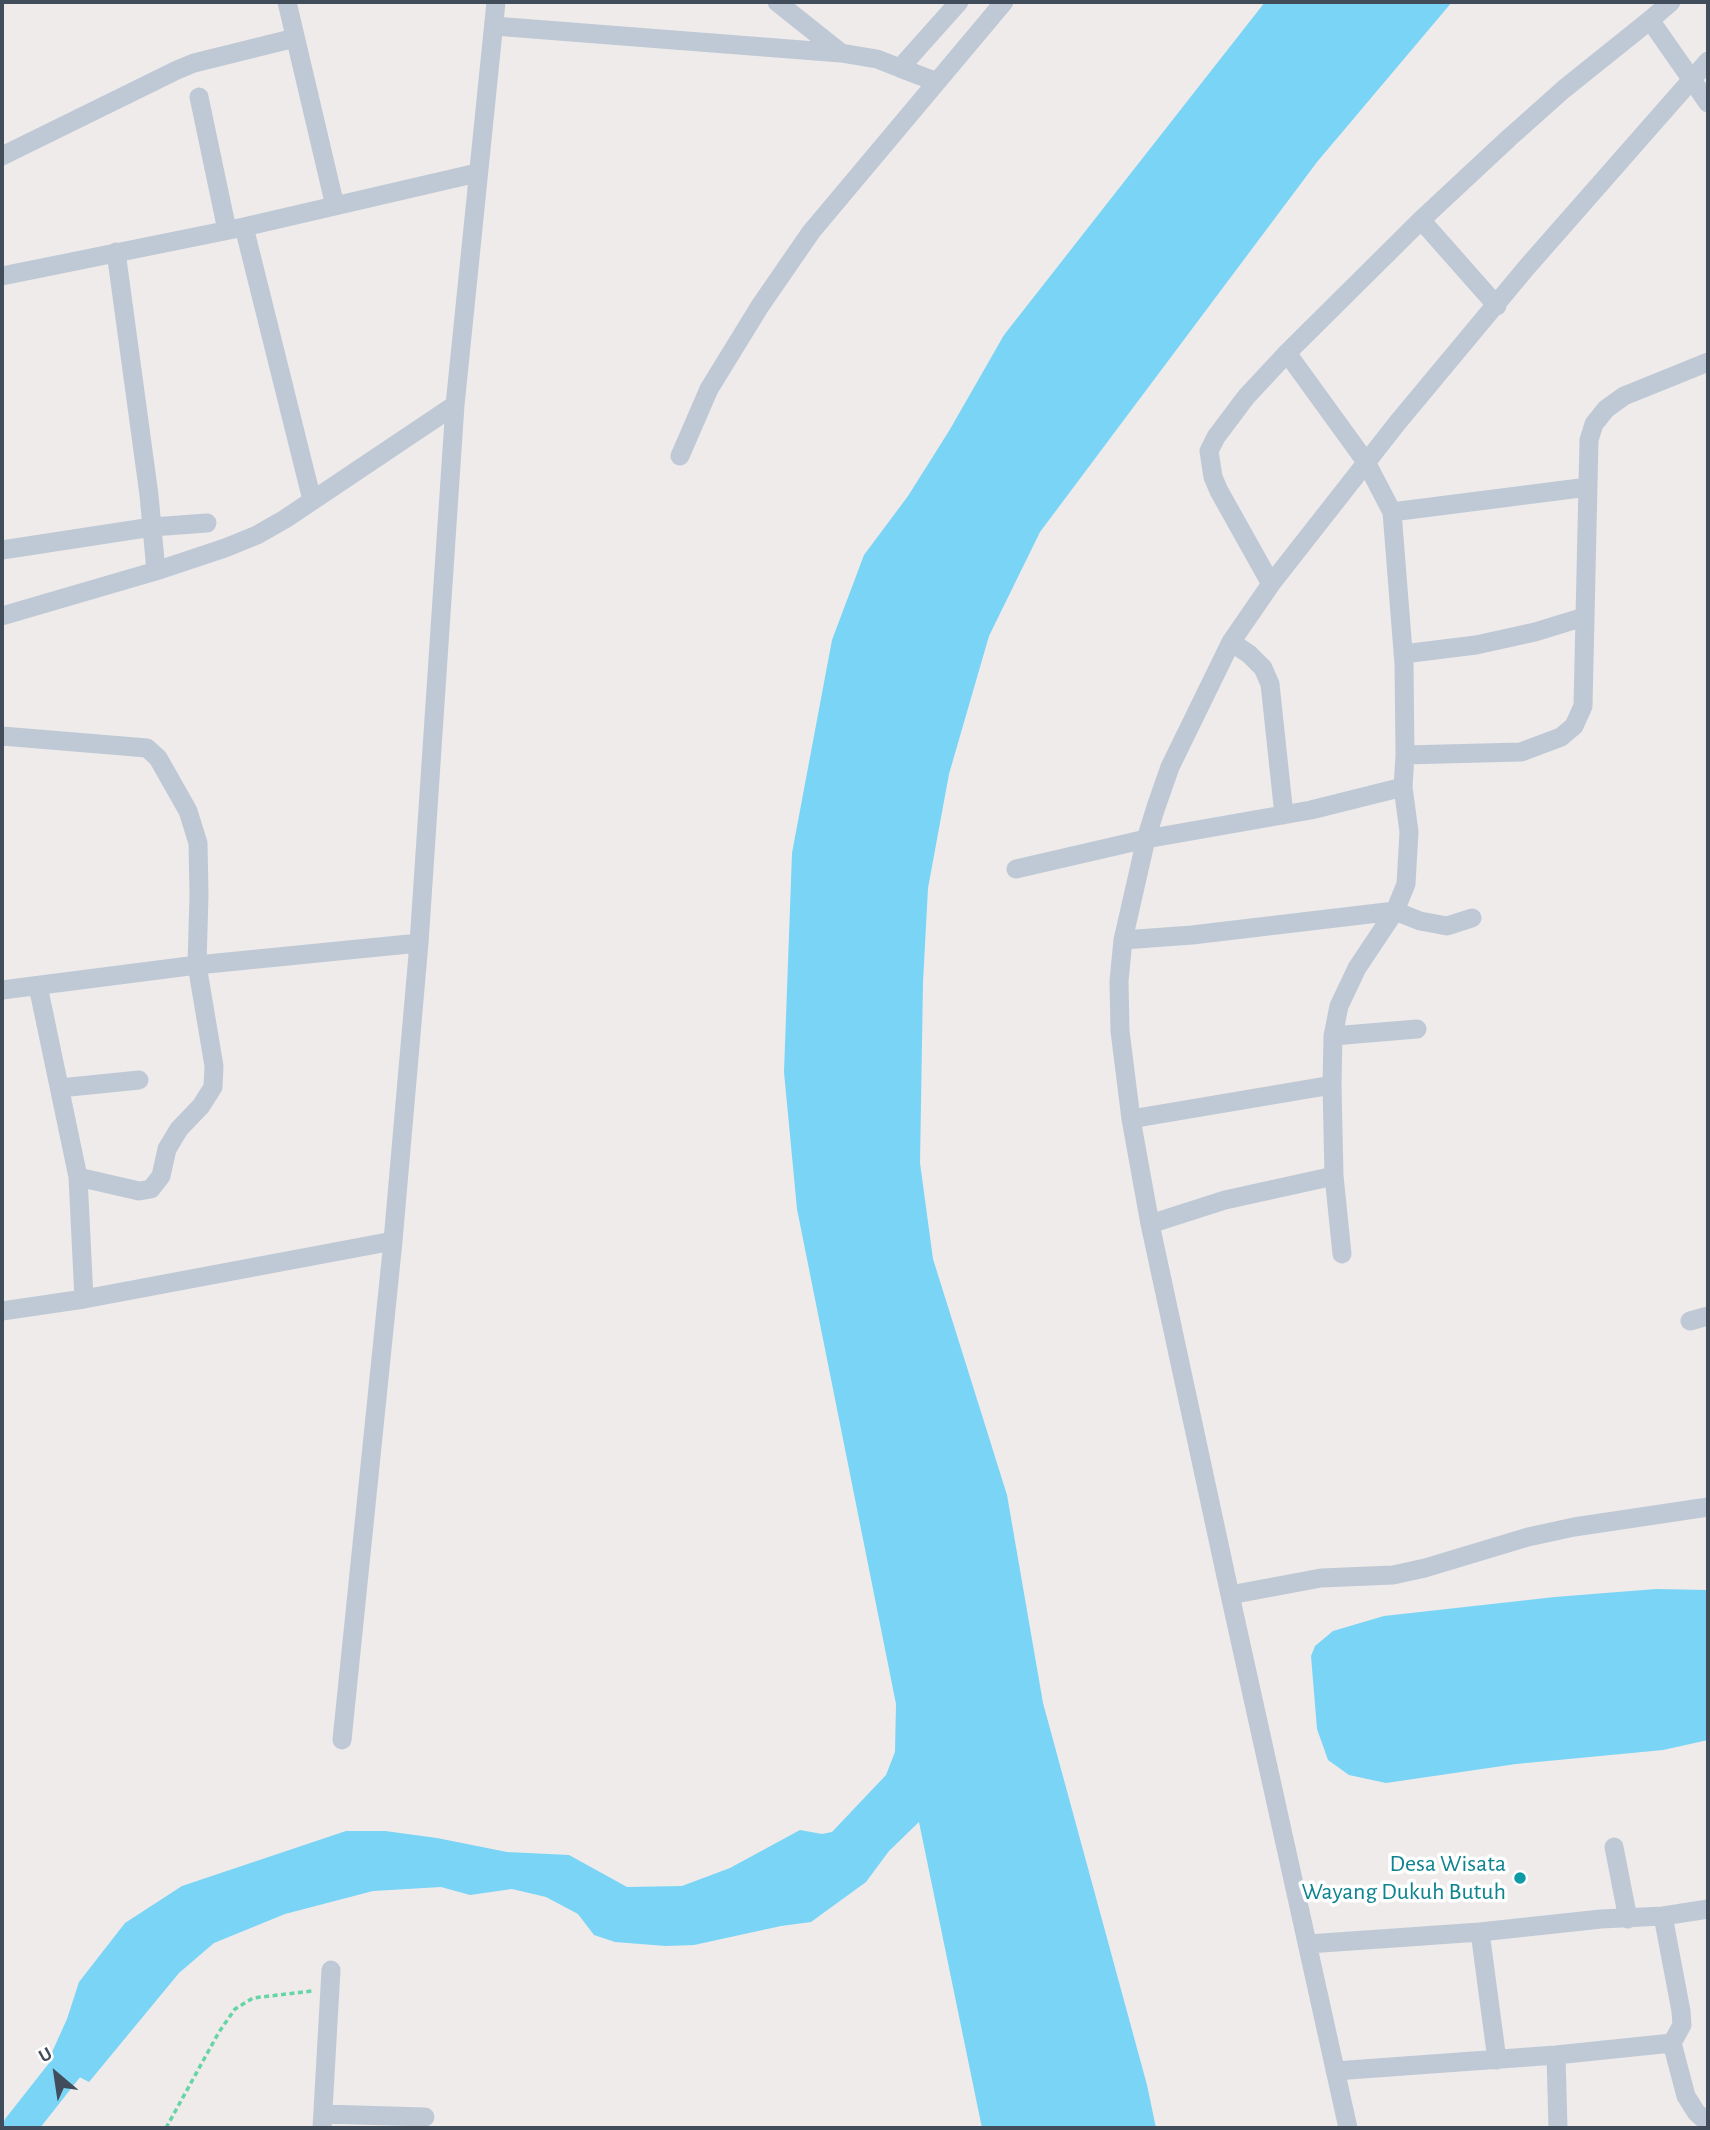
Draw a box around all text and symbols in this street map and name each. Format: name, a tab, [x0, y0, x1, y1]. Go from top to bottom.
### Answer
place label: Desa Wisata Wayang Dukuh Butuh	[1301, 1850, 1506, 1906]
marker: Desa Wisata Wayang Dukuh Butuh	[1512, 1870, 1528, 1886]
north arrow	[21, 2039, 91, 2109]
text: U	[36, 2044, 55, 2066]

